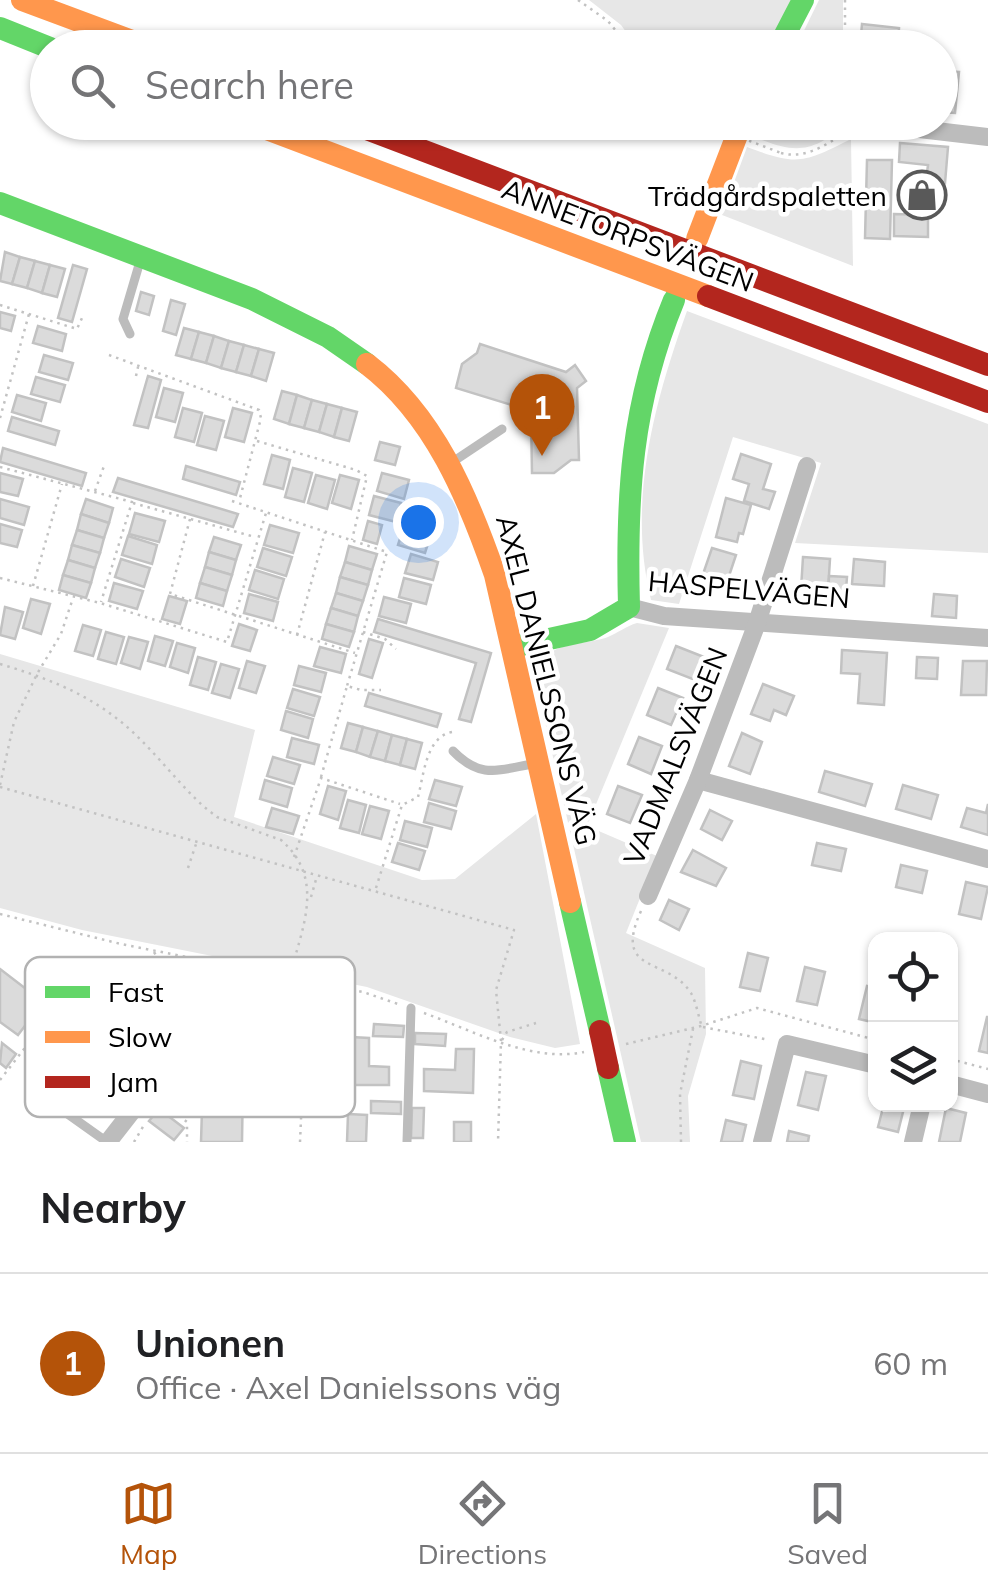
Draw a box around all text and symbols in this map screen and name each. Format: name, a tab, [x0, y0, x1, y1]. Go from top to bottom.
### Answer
search box	[30, 30, 958, 140]
icon: search	[65, 58, 120, 113]
text: Search here	[145, 61, 354, 109]
shop icon: Trädgårdspaletten	[896, 169, 948, 221]
street label: ANNETORPSVÄGEN	[497, 171, 759, 299]
place label: Trädgårdspaletten	[648, 178, 887, 213]
pin: 1	[510, 374, 574, 456]
your location	[393, 497, 444, 548]
street label: AXEL DANIELSSONS VÄG	[489, 511, 605, 849]
street label: HASPELVÄGEN	[647, 563, 851, 615]
street label: VADMALSVÄGEN	[615, 642, 735, 870]
map controls	[868, 932, 958, 1112]
button: locate	[868, 932, 958, 1022]
legend	[25, 957, 355, 1117]
text: Fast	[108, 974, 164, 1009]
text: Slow	[108, 1019, 172, 1054]
button: layers	[868, 1022, 958, 1112]
text: Jam	[108, 1064, 159, 1099]
text: Nearby	[40, 1181, 186, 1234]
text: Unionen	[135, 1319, 285, 1367]
text: 1	[63, 1343, 82, 1383]
text: 60 m	[873, 1343, 948, 1383]
text: Office · Axel Danielssons väg	[135, 1367, 561, 1407]
tab: Map	[120, 1476, 178, 1571]
tab: Directions	[418, 1476, 547, 1571]
tab: Saved	[787, 1476, 868, 1571]

